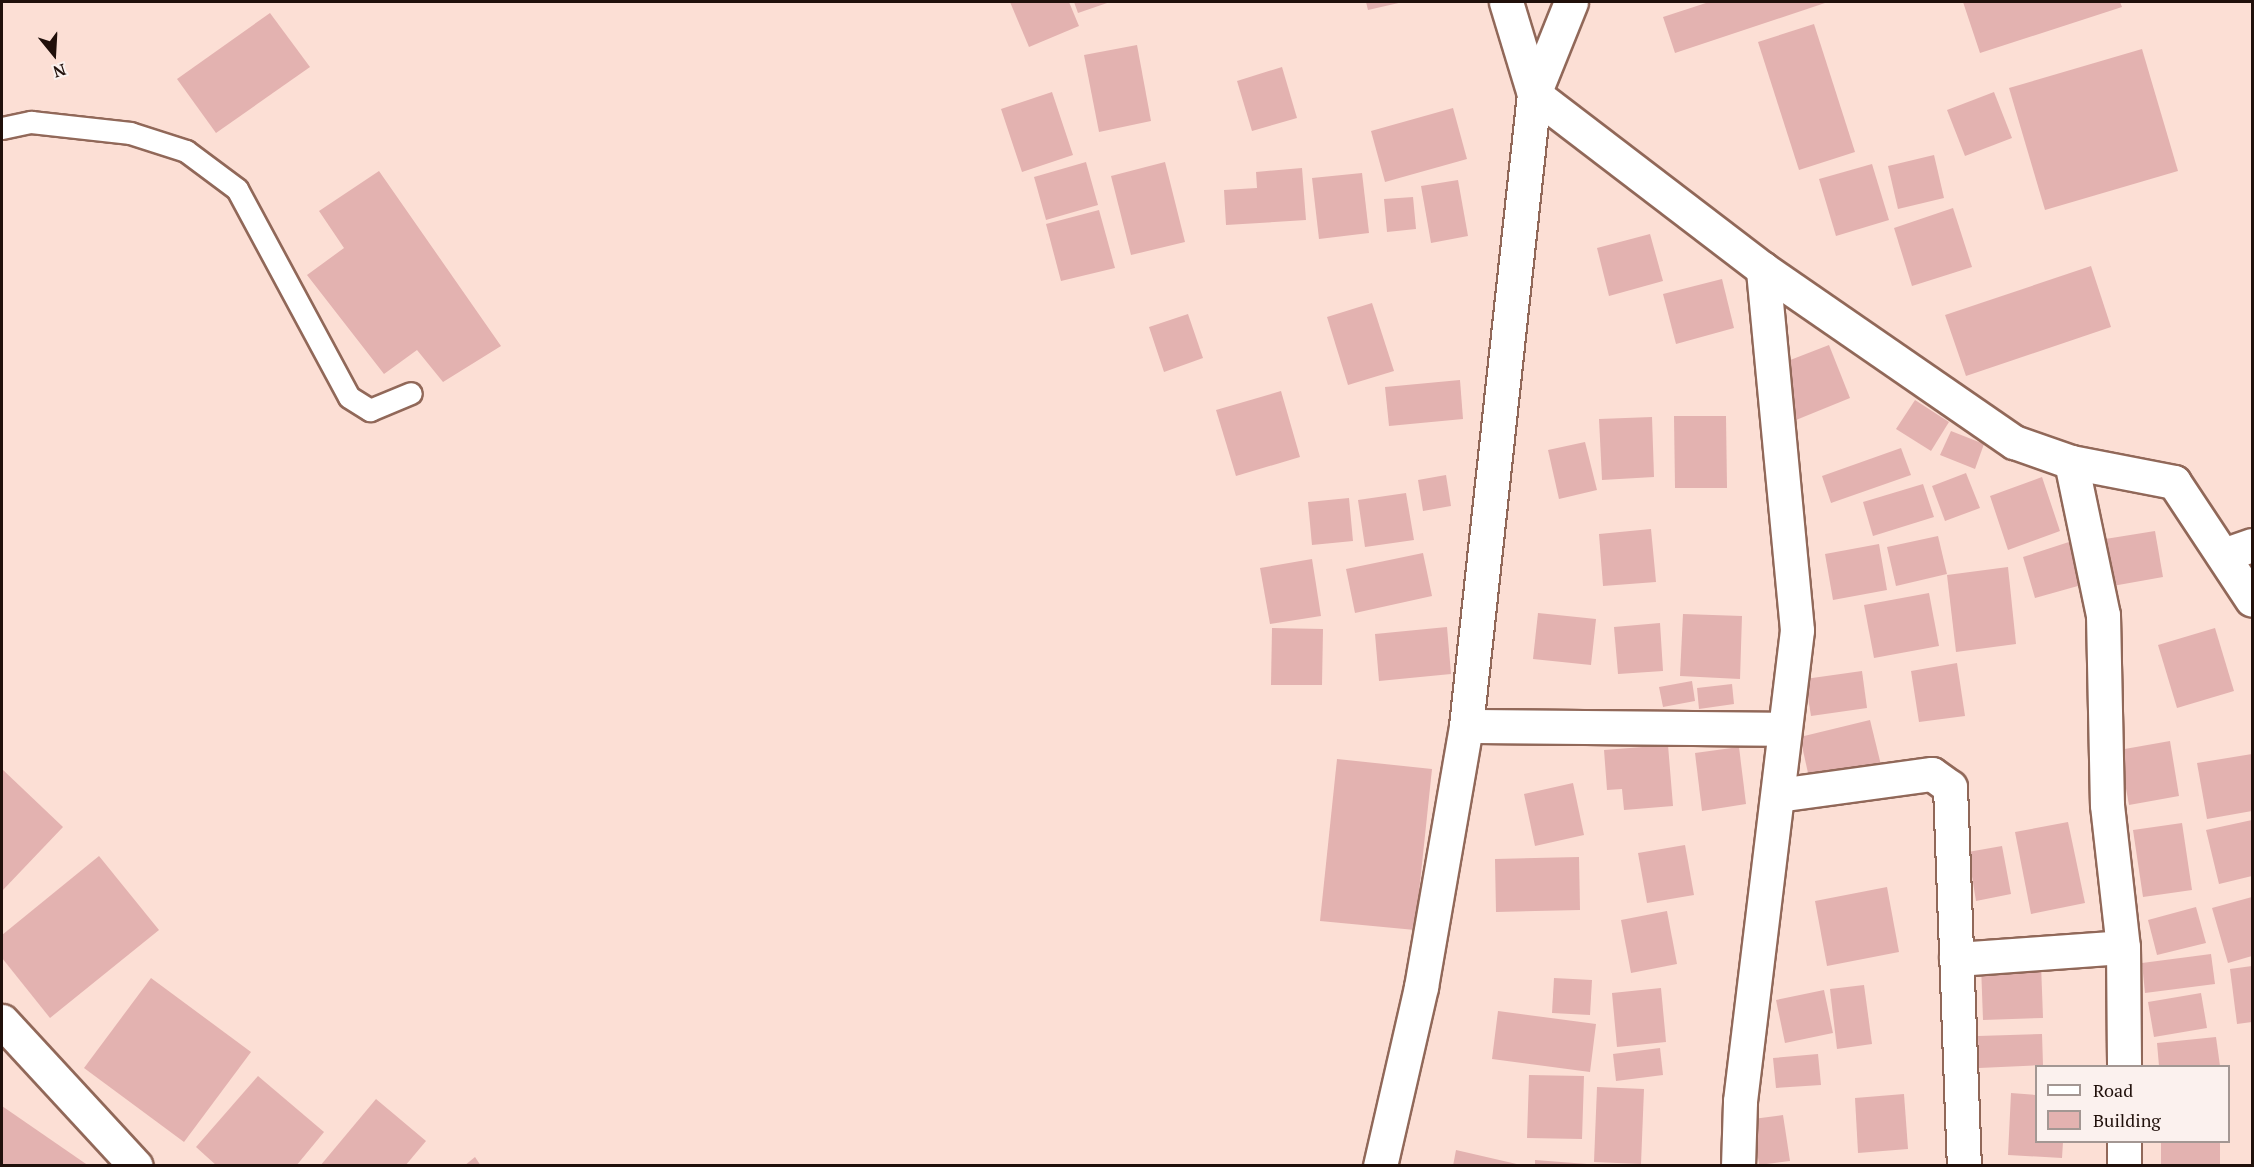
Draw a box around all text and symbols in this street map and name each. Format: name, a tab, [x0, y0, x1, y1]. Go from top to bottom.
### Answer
north arrow	[24, 24, 84, 84]
text: N	[50, 59, 69, 83]
legend	[2035, 1065, 2230, 1143]
text: Road	[2093, 1078, 2133, 1102]
text: Building	[2093, 1108, 2161, 1132]

